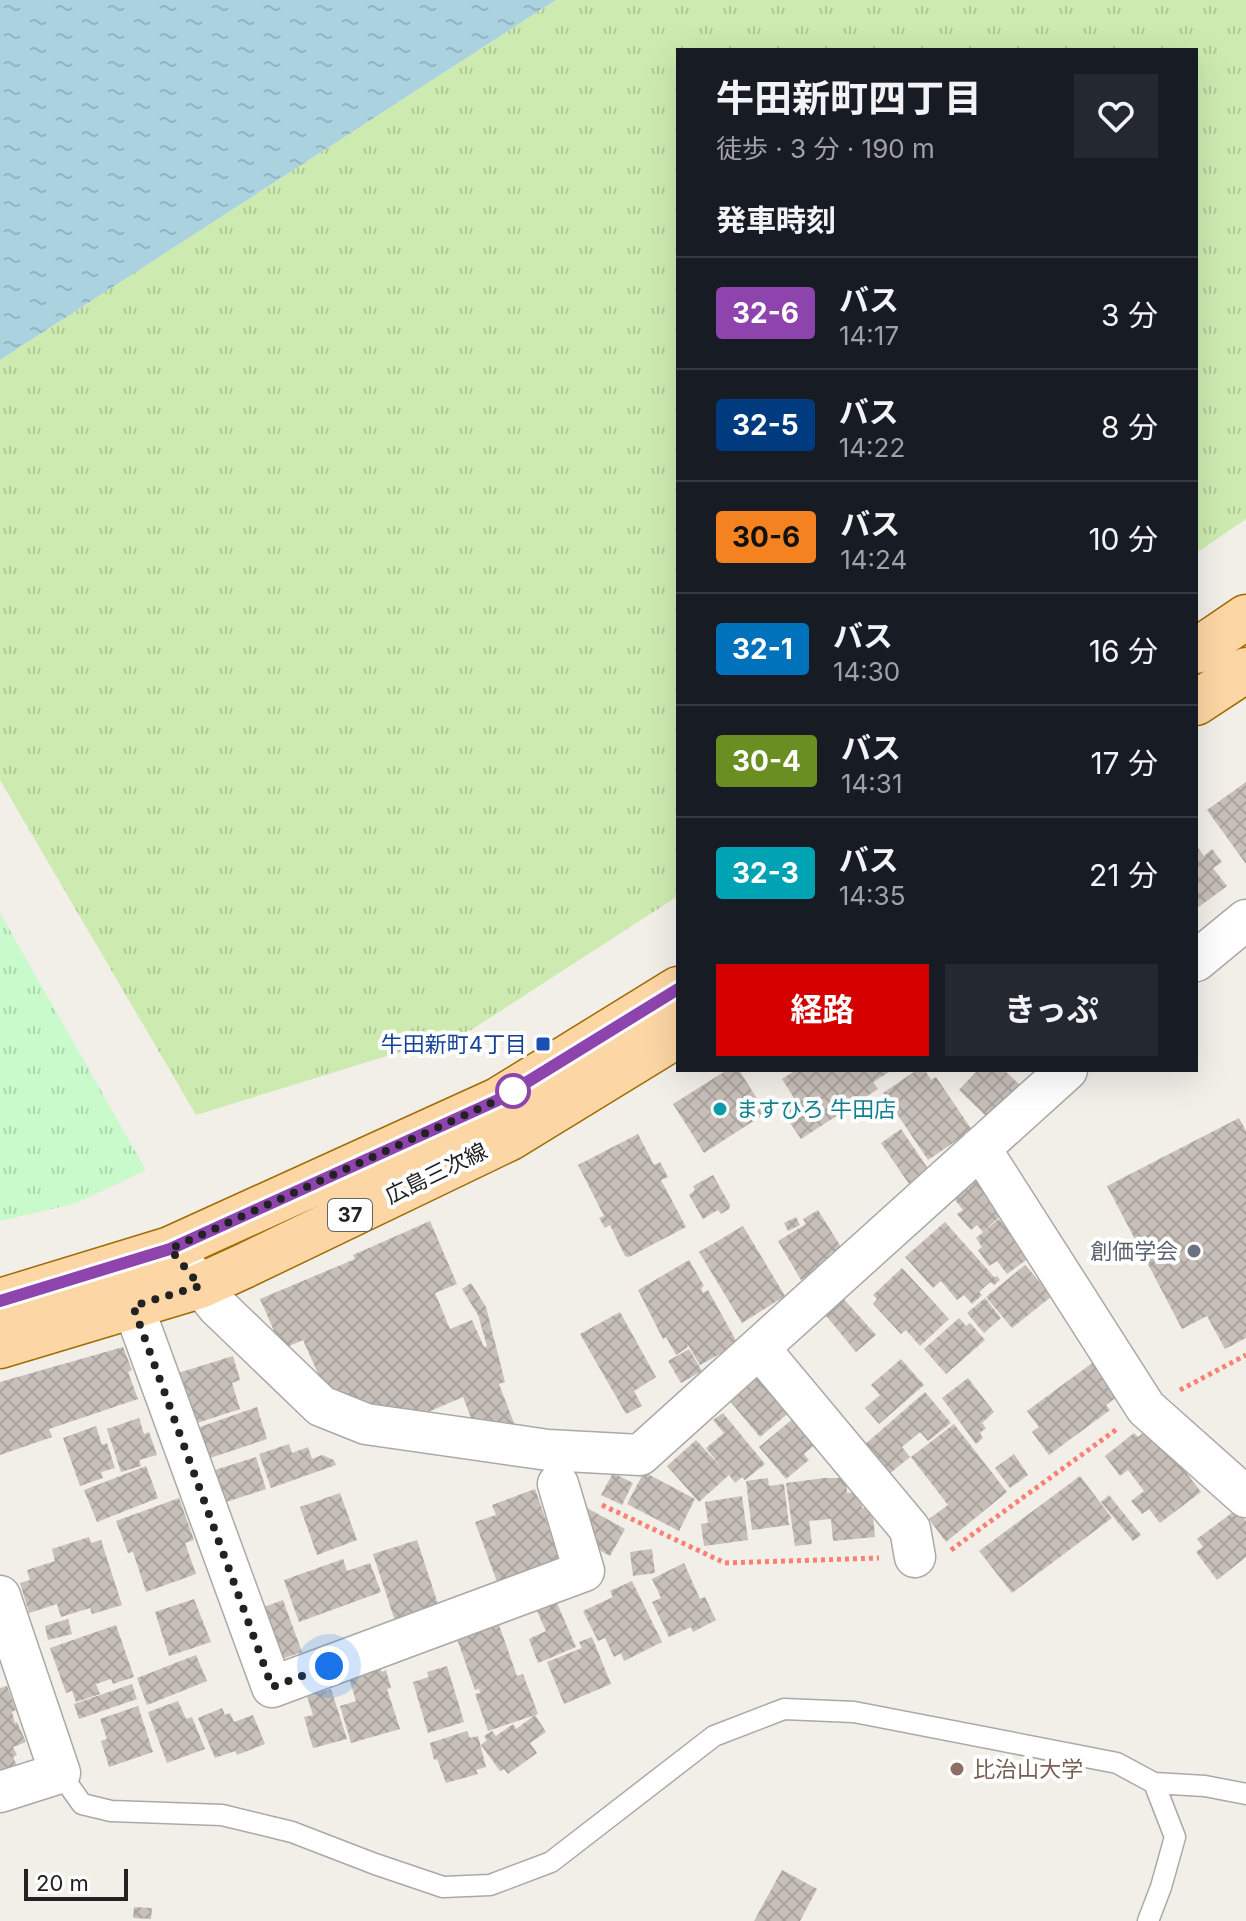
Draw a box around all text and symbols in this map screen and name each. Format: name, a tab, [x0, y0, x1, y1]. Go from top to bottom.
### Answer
button: heart	[1074, 74, 1158, 158]
text: 牛田新町四丁目	[716, 75, 982, 121]
text: 徒歩 · 3 分 · 190 m	[716, 133, 935, 164]
text: 発車時刻	[716, 202, 836, 238]
text: バス	[839, 282, 899, 318]
text: 32-6	[732, 296, 799, 330]
text: 3 分	[1101, 297, 1158, 333]
text: 14:17	[839, 320, 899, 351]
text: バス	[839, 394, 899, 430]
text: 32-5	[732, 408, 799, 442]
text: 8 分	[1101, 409, 1158, 445]
text: 14:22	[839, 432, 905, 463]
text: バス	[840, 506, 900, 542]
text: 30-6	[732, 520, 800, 554]
text: 10 分	[1088, 521, 1158, 557]
text: 14:24	[840, 544, 907, 575]
text: バス	[833, 618, 893, 654]
text: 32-1	[732, 632, 793, 666]
text: 16 分	[1089, 633, 1158, 669]
text: 14:30	[833, 656, 900, 687]
text: バス	[841, 730, 901, 766]
text: 30-4	[732, 744, 801, 778]
text: 17 分	[1090, 745, 1158, 781]
text: 14:31	[841, 768, 903, 799]
text: バス	[839, 842, 899, 878]
text: 32-3	[732, 856, 799, 890]
text: 21 分	[1089, 857, 1158, 893]
text: 14:35	[839, 880, 905, 911]
button: 経路	[716, 964, 929, 1056]
button: きっぷ	[945, 964, 1158, 1056]
place label: 牛田新町4丁目	[381, 1031, 527, 1057]
marker: 牛田新町4丁目	[534, 1035, 552, 1053]
unlabelled marker	[496, 1074, 530, 1108]
place label: ますひろ 牛田店	[736, 1096, 896, 1122]
marker: ますひろ 牛田店	[711, 1100, 729, 1118]
street label: 広島三次線	[381, 1137, 491, 1209]
road number: 37	[328, 1199, 372, 1231]
place label: 創価学会	[1090, 1238, 1178, 1264]
marker: 創価学会	[1185, 1242, 1203, 1260]
your location	[309, 1646, 349, 1686]
place label: 比治山大学	[973, 1756, 1083, 1782]
marker: 比治山大学	[948, 1760, 966, 1778]
scale bar	[24, 1865, 128, 1901]
text: 20 m	[36, 1870, 89, 1896]

